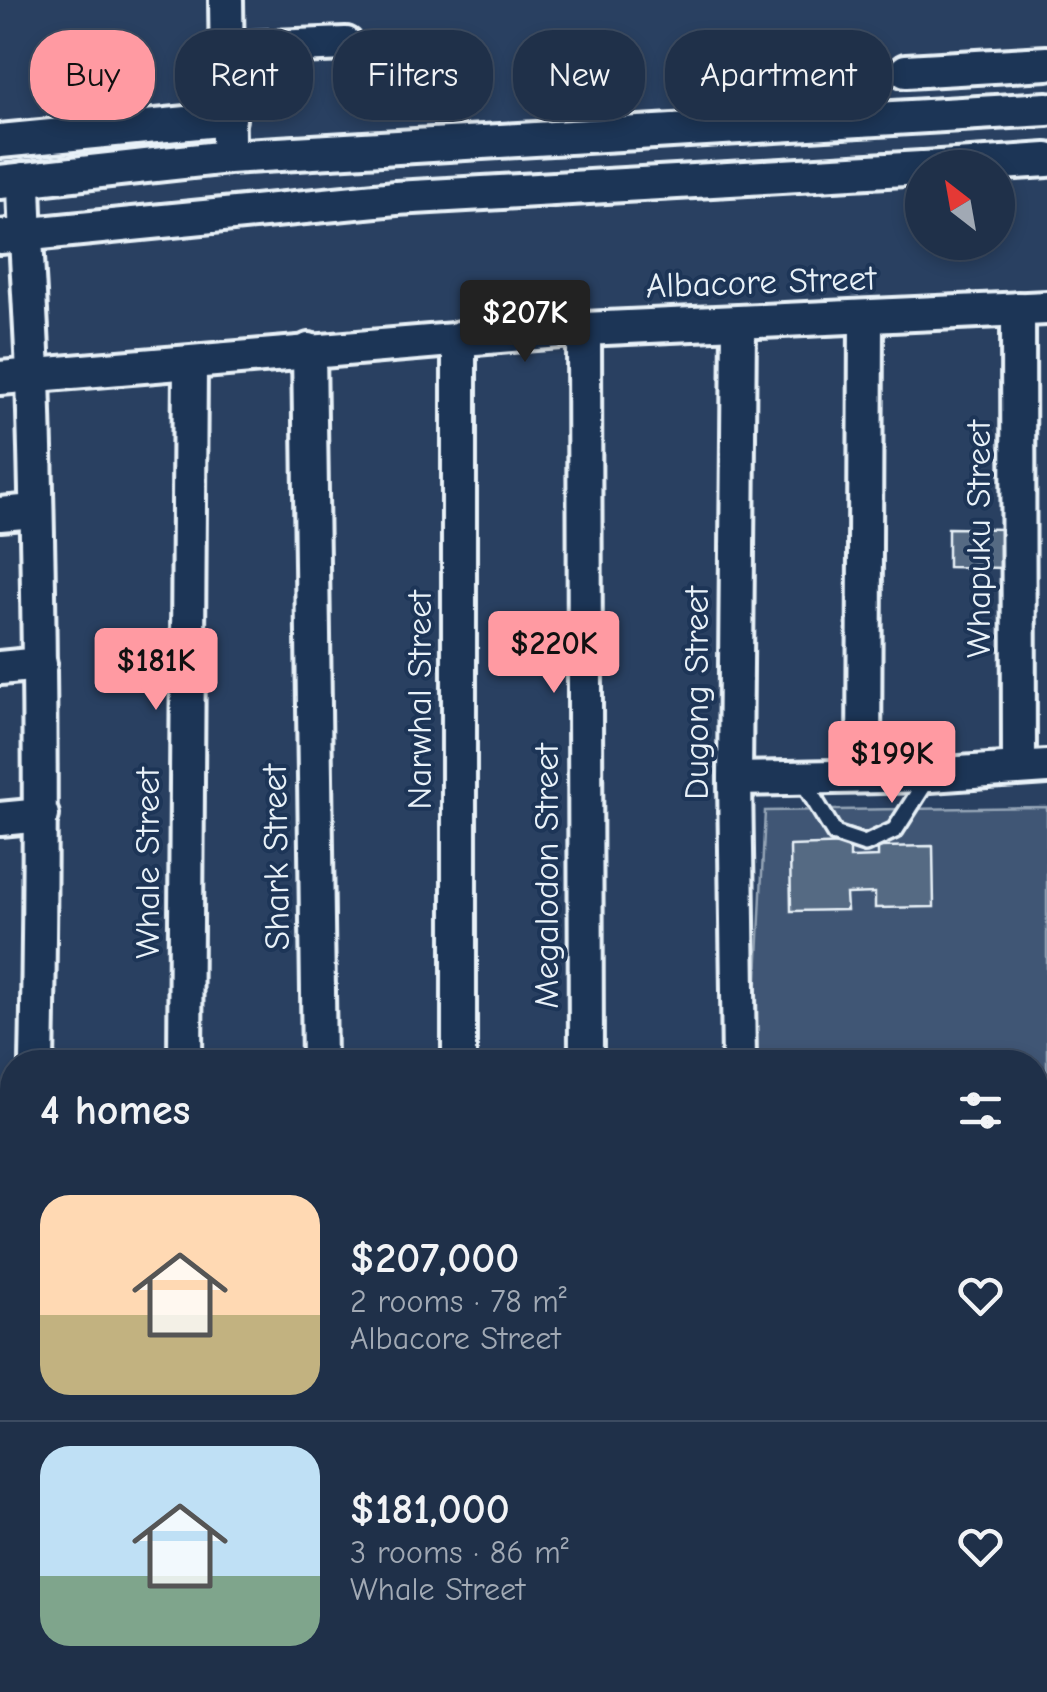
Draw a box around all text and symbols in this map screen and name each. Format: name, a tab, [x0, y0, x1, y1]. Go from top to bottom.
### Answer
chip: Buy	[30, 30, 155, 120]
chip: Rent	[175, 30, 313, 120]
chip: Filters	[333, 30, 493, 120]
chip: New	[513, 30, 645, 120]
chip: Apartment	[665, 30, 892, 120]
north arrow	[905, 150, 1015, 260]
map controls	[905, 150, 1015, 260]
street label: Albacore Street	[645, 257, 878, 307]
pin: $207K	[455, 280, 595, 365]
text: $207K	[482, 294, 568, 331]
street label: Whapuku Street	[958, 419, 999, 658]
street label: Dugong Street	[676, 585, 717, 800]
street label: Narwhal Street	[399, 589, 440, 810]
pin: $220K	[484, 611, 624, 696]
text: $220K	[510, 625, 598, 662]
pin: $181K	[86, 628, 226, 713]
text: $181K	[117, 642, 195, 679]
pin: $199K	[822, 721, 962, 806]
text: $199K	[850, 735, 934, 772]
street label: Megalodon Street	[526, 742, 567, 1009]
street label: Shark Street	[254, 763, 298, 950]
street label: Whale Street	[127, 766, 168, 959]
icon: filters	[953, 1083, 1008, 1138]
text: 4 homes	[40, 1086, 190, 1135]
text: $207,000	[350, 1234, 519, 1283]
icon: home	[120, 1235, 240, 1355]
icon: heart	[953, 1268, 1008, 1323]
text: 2 rooms · 78 m²	[350, 1283, 567, 1320]
text: Albacore Street	[350, 1320, 561, 1357]
text: $181,000	[350, 1485, 510, 1534]
icon: home	[120, 1486, 240, 1606]
icon: heart	[953, 1519, 1008, 1574]
text: 3 rooms · 86 m²	[350, 1534, 569, 1571]
text: Whale Street	[350, 1571, 525, 1608]

